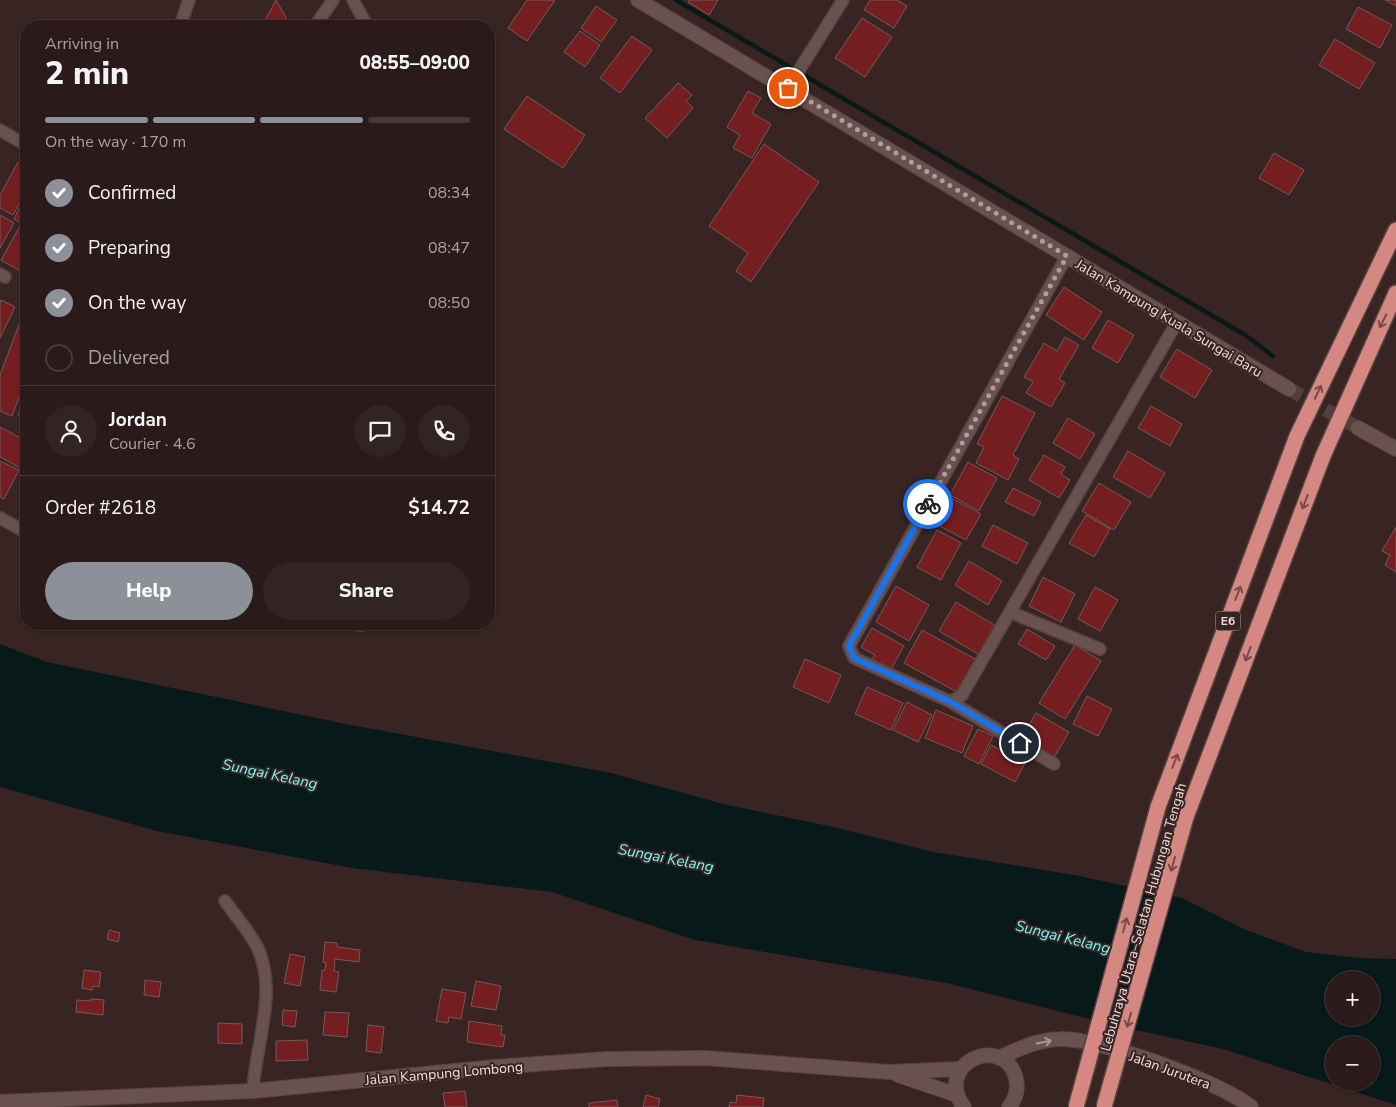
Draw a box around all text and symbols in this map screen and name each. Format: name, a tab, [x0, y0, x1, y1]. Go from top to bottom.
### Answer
text: Arriving in	[45, 33, 119, 55]
text: 08:55–09:00	[359, 50, 470, 76]
text: 2 min	[45, 52, 129, 95]
pin	[767, 67, 809, 109]
icon: bag	[774, 74, 802, 102]
text: On the way · 170 m	[45, 131, 186, 153]
icon: check	[45, 179, 73, 207]
text: Confirmed	[88, 180, 176, 206]
text: 08:34	[428, 182, 470, 204]
icon: check	[45, 234, 73, 262]
text: Preparing	[88, 235, 171, 261]
text: 08:47	[428, 237, 470, 259]
street label: Jalan Kampung Kuala Sungai Baru	[1071, 254, 1266, 382]
icon: check	[45, 289, 73, 317]
text: On the way	[88, 290, 186, 316]
text: 08:50	[428, 292, 470, 314]
one-way arrow	[1377, 313, 1387, 328]
text: Delivered	[88, 345, 170, 371]
one-way arrow	[1314, 385, 1324, 400]
button: person	[45, 405, 97, 457]
button: chat	[354, 405, 406, 457]
button: phone	[418, 405, 470, 457]
text: Jordan	[109, 407, 167, 433]
text: Courier · 4.6	[109, 433, 195, 455]
courier	[903, 479, 953, 529]
icon: bike	[914, 490, 942, 518]
one-way arrow	[1300, 494, 1309, 509]
text: Order #2618	[45, 495, 156, 521]
text: $14.72	[408, 495, 470, 521]
button: Help	[45, 562, 253, 620]
button: Share	[263, 562, 470, 620]
one-way arrow	[1235, 585, 1244, 600]
road number: E6	[1216, 612, 1240, 630]
one-way arrow	[1243, 646, 1252, 661]
pin	[999, 722, 1041, 764]
icon: home	[1006, 729, 1034, 757]
water label: Sungai Kelang	[220, 754, 320, 794]
one-way arrow	[1171, 754, 1180, 769]
street label: Lebuhraya Utara–Selatan Hubungan Tengah	[1096, 781, 1191, 1054]
water label: Sungai Kelang	[616, 839, 716, 877]
one-way arrow	[1168, 855, 1177, 871]
water label: Sungai Kelang	[1013, 916, 1113, 959]
one-way arrow	[1121, 917, 1131, 933]
map controls	[1325, 971, 1380, 1091]
button: +	[1325, 971, 1380, 1026]
one-way arrow	[1123, 1012, 1133, 1028]
one-way arrow	[1036, 1036, 1052, 1046]
button: −	[1325, 1036, 1380, 1091]
street label: Jalan Jurutera	[1126, 1047, 1213, 1094]
street label: Jalan Kampung Lombong	[363, 1057, 524, 1090]

